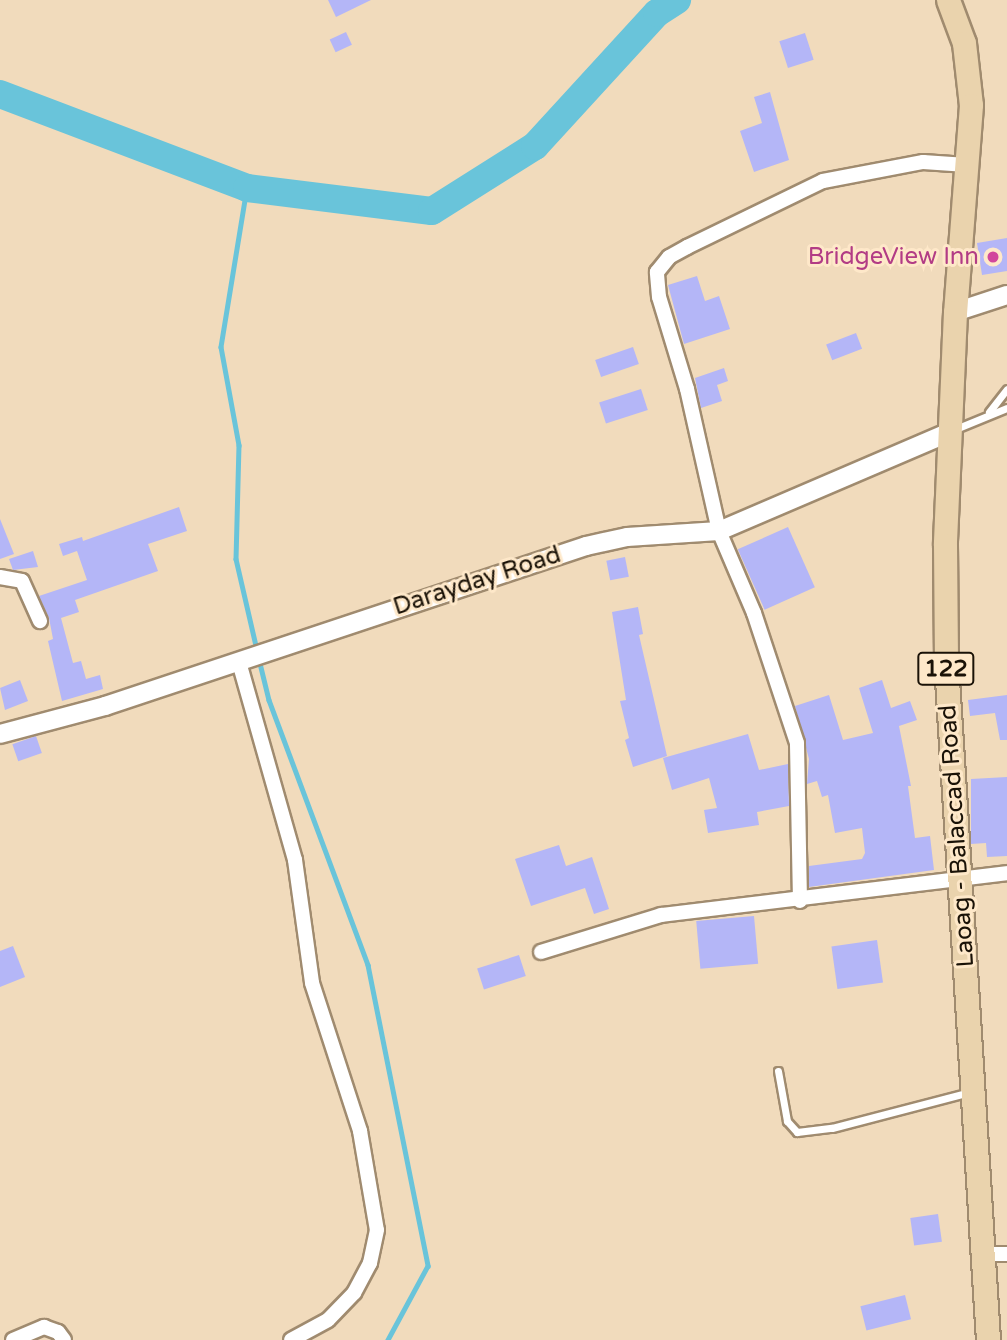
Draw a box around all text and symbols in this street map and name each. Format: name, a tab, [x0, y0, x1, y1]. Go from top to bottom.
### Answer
place label: BridgeView Inn	[808, 243, 979, 271]
marker: BridgeView Inn	[985, 249, 1001, 265]
street label: Darayday Road	[390, 540, 564, 622]
road number: 122	[916, 650, 976, 688]
street label: Laoag - Balaccad Road	[933, 704, 981, 968]

